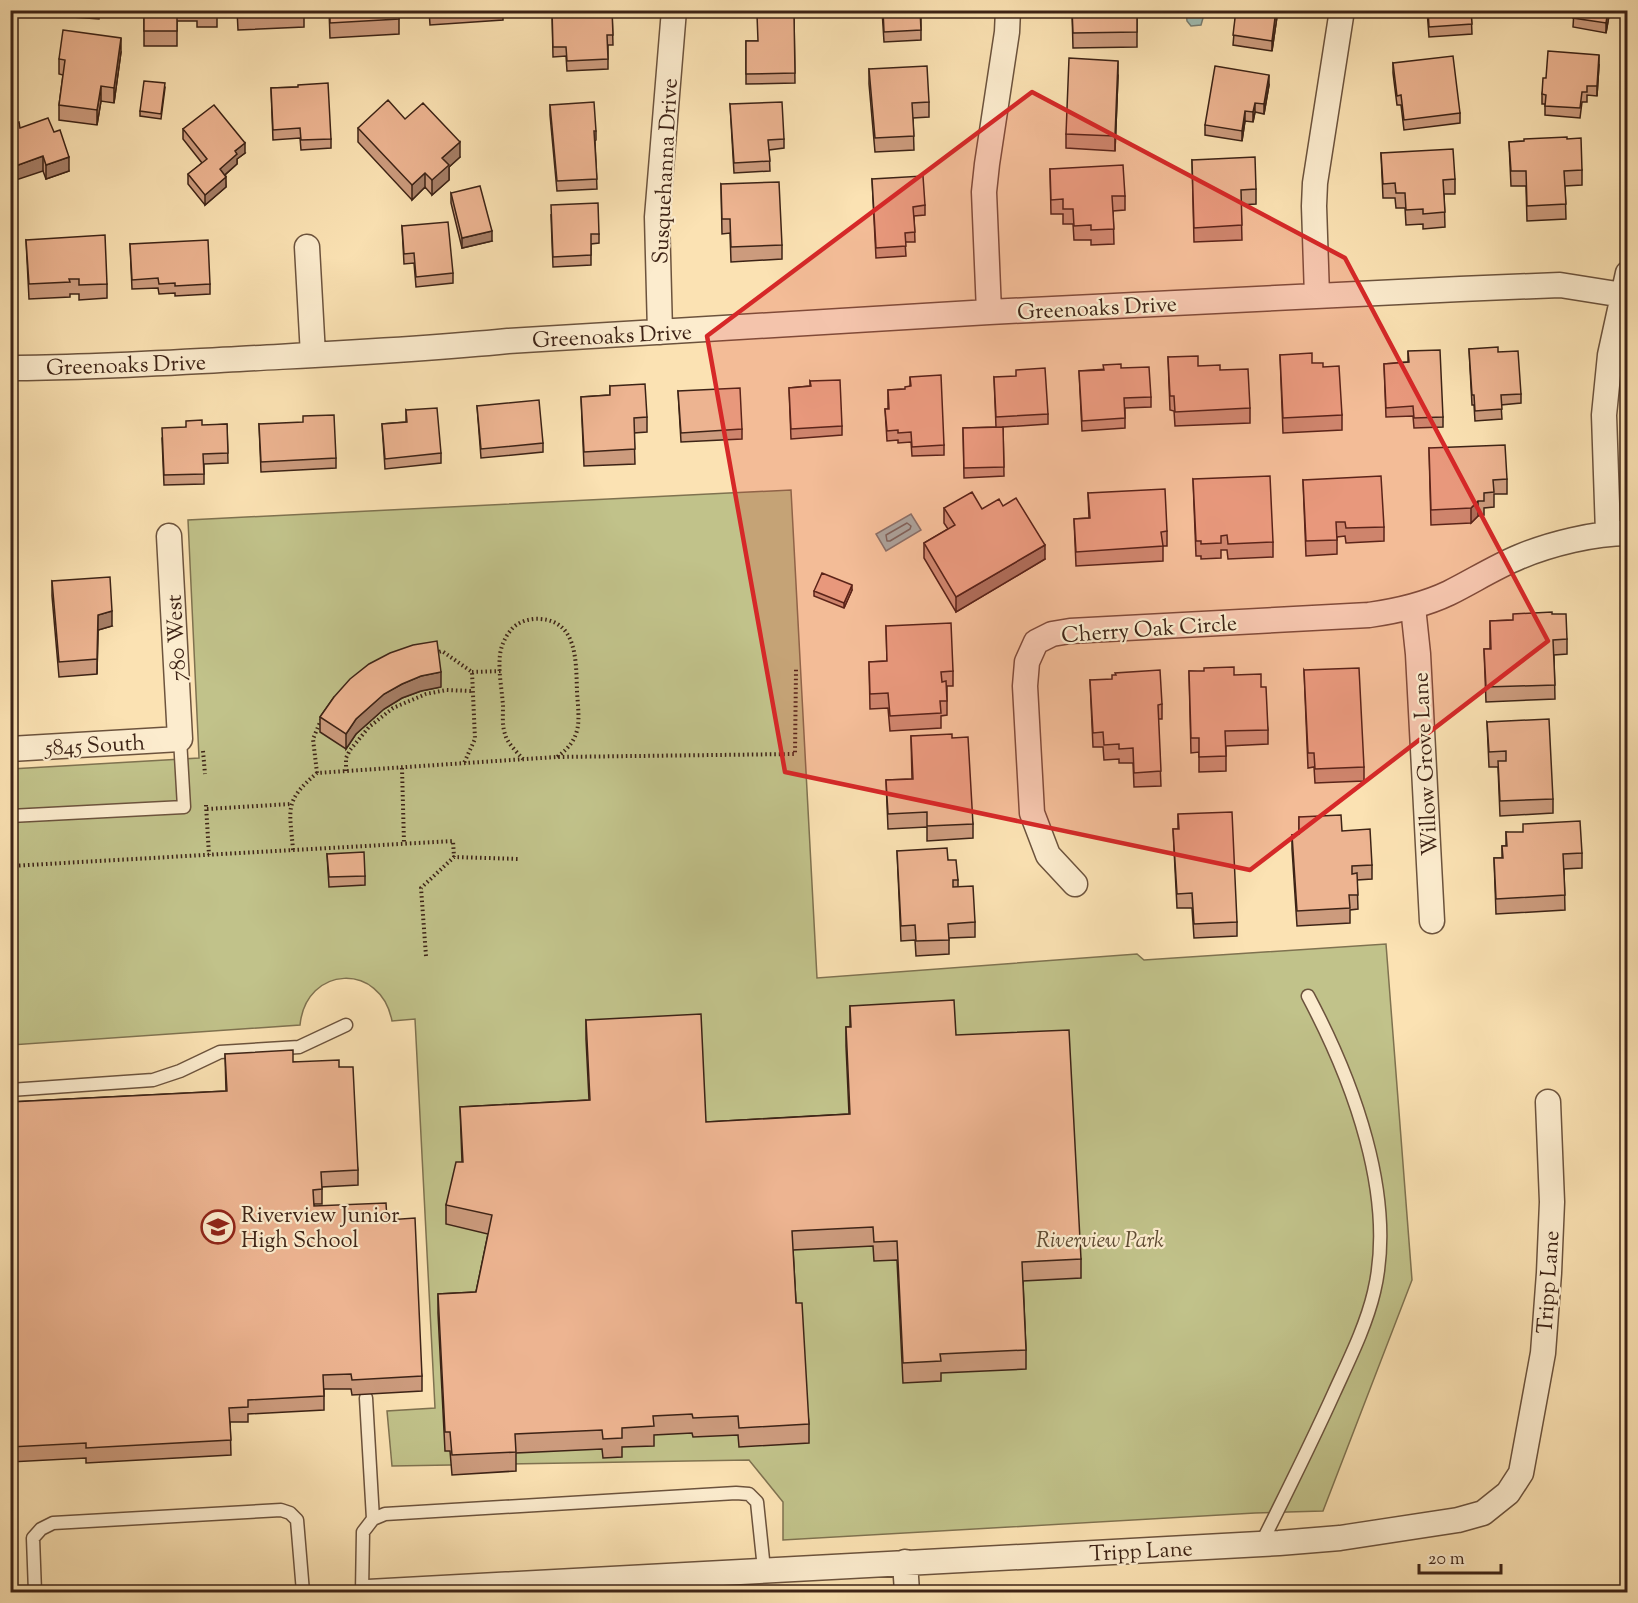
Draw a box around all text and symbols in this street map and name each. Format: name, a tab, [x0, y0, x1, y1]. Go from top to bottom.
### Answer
street label: Susquehanna Drive	[646, 77, 688, 265]
street label: Greenoaks Drive	[1016, 290, 1178, 330]
street label: Greenoaks Drive	[531, 318, 693, 358]
street label: Greenoaks Drive	[46, 348, 207, 386]
street label: 780 West	[160, 593, 196, 682]
street label: Cherry Oak Circle	[1060, 609, 1238, 653]
street label: Willow Grove Lane	[1406, 671, 1448, 856]
street label: 5845 South	[42, 728, 146, 766]
place label: Riverview Junior High School	[241, 1201, 400, 1258]
school or university icon: Riverview Junior High School	[200, 1209, 236, 1245]
park label: Riverview Park	[1036, 1226, 1164, 1258]
street label: Tripp Lane	[1530, 1230, 1570, 1335]
street label: Tripp Lane	[1089, 1534, 1194, 1572]
scale bar	[1419, 1537, 1502, 1575]
text: 20 m	[1428, 1547, 1465, 1573]

